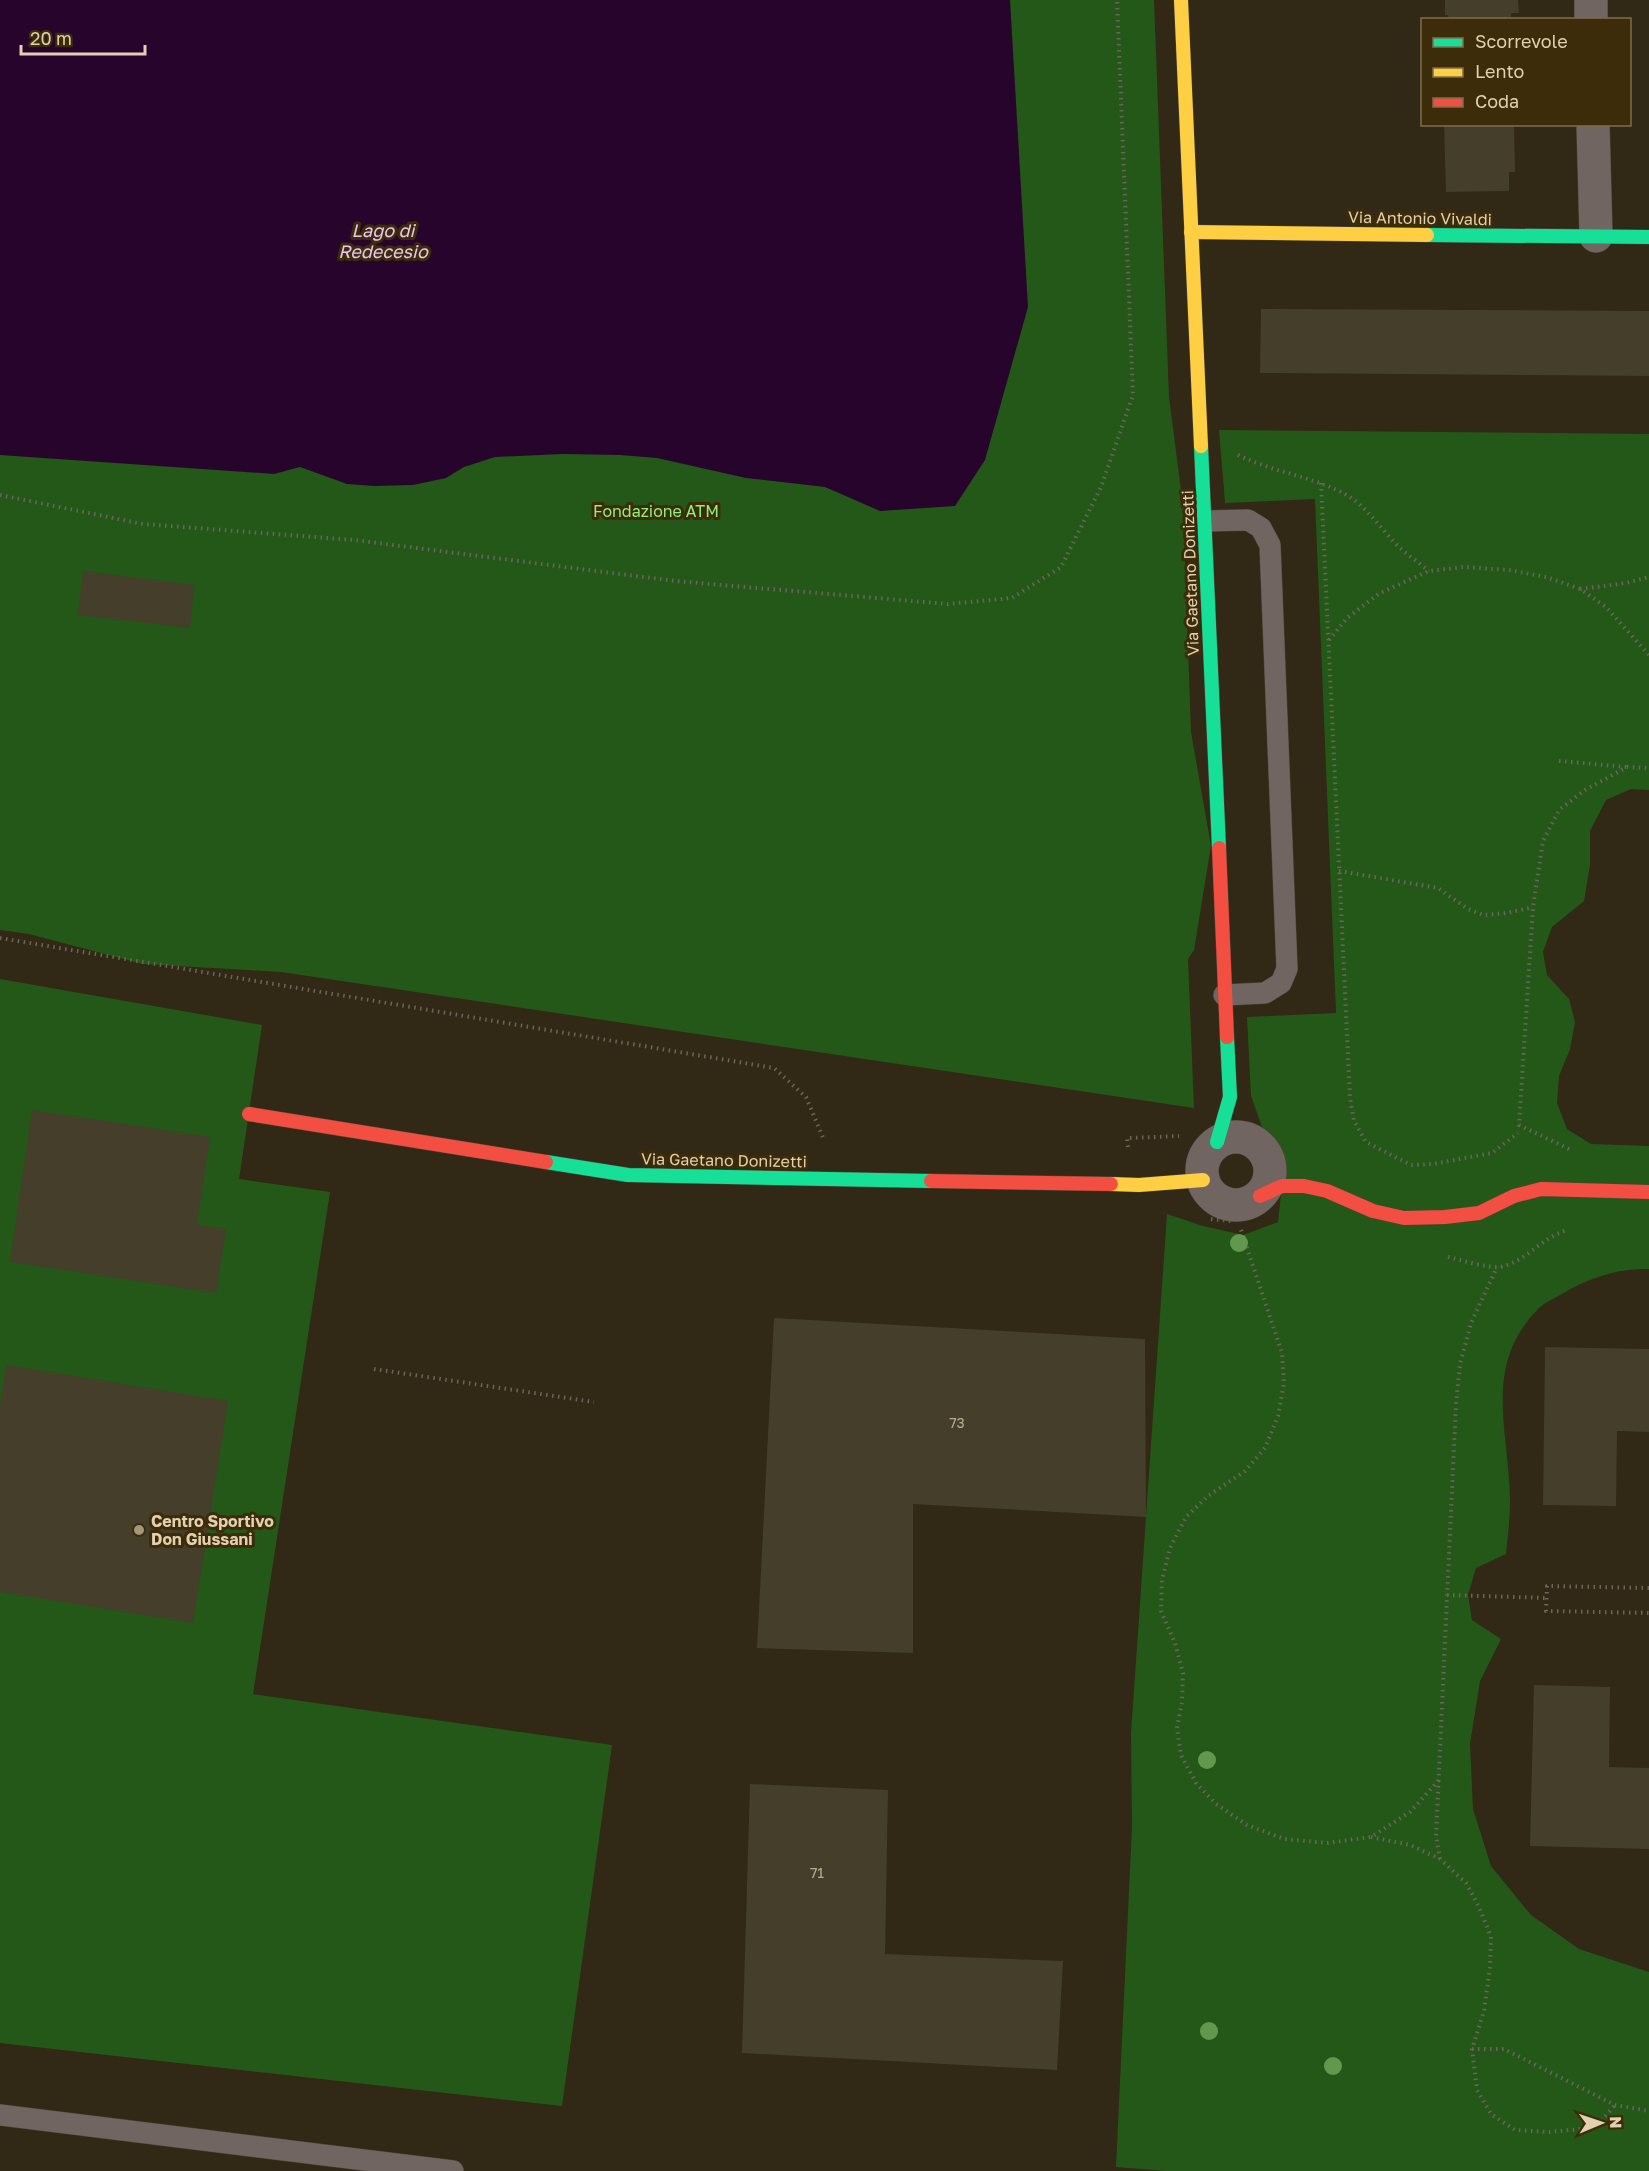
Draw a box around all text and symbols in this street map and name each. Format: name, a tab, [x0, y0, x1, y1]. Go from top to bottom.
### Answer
scale bar	[21, 18, 146, 56]
legend	[1421, 18, 1631, 126]
text: 20 m	[30, 27, 72, 49]
text: Scorrevole	[1475, 30, 1568, 52]
text: Lento	[1475, 60, 1524, 82]
text: Coda	[1475, 90, 1519, 112]
street label: Via Antonio Vivaldi	[1348, 207, 1492, 229]
water label: Lago di Redecesio	[338, 219, 429, 262]
street label: Via Gaetano Donizetti	[1177, 490, 1203, 656]
park label: Fondazione ATM	[593, 501, 719, 521]
street label: Via Gaetano Donizetti	[641, 1149, 807, 1171]
house number: 73	[949, 1414, 965, 1431]
place label: Centro Sportivo Don Giussani	[151, 1511, 274, 1549]
marker: Centro Sportivo Don Giussani	[132, 1523, 146, 1537]
house number: 71	[810, 1864, 824, 1881]
north arrow	[1571, 2093, 1631, 2153]
text: N	[1606, 2116, 1626, 2129]

